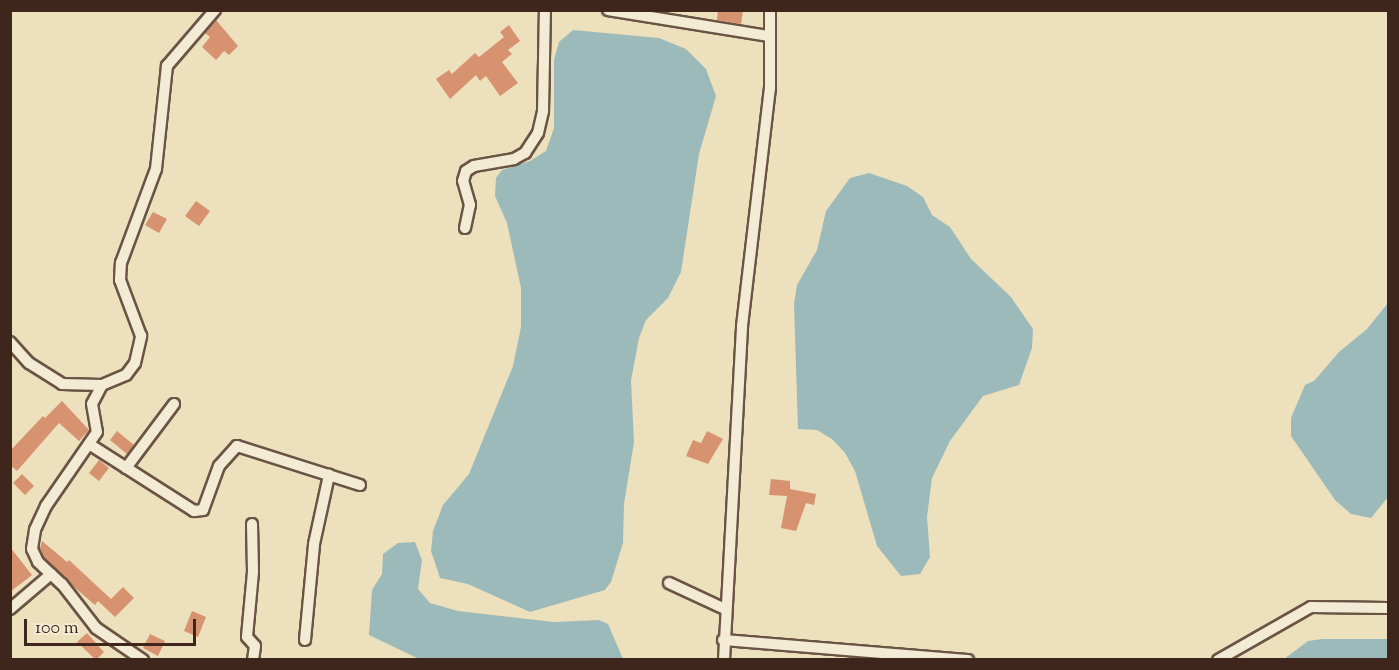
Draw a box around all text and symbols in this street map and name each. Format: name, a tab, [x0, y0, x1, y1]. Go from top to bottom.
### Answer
scale bar	[27, 607, 200, 645]
text: 100 m	[35, 616, 79, 642]

